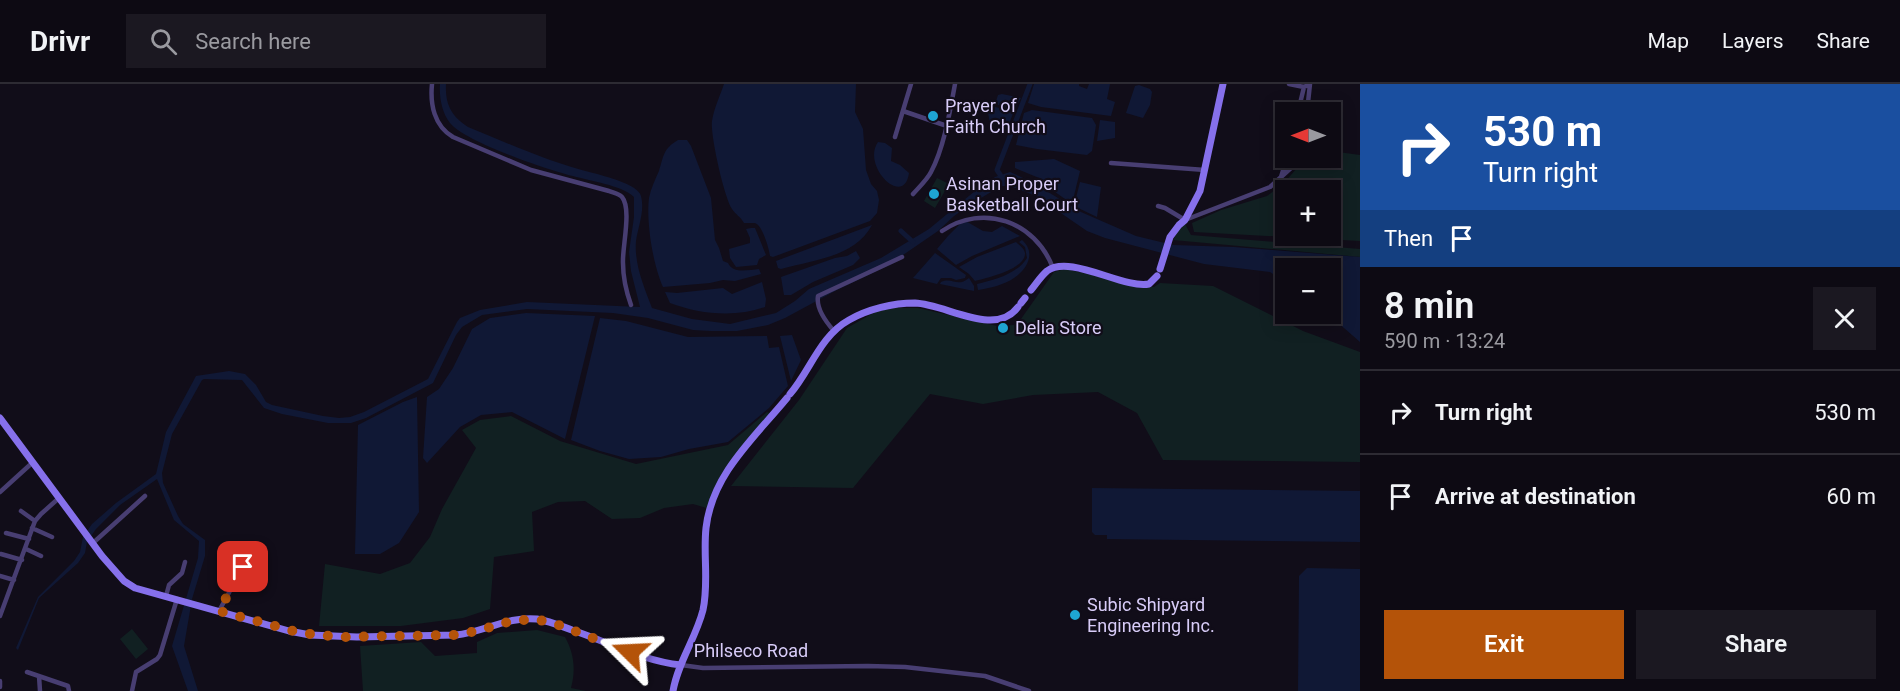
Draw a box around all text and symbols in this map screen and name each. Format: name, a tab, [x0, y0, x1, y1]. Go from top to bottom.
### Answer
search box	[126, 14, 546, 68]
text: Drivr	[30, 25, 90, 58]
icon: search	[147, 25, 180, 58]
text: Search here	[195, 29, 311, 54]
text: Map	[1647, 29, 1689, 53]
text: Layers	[1722, 29, 1783, 53]
text: Share	[1816, 29, 1870, 53]
place label: Prayer of Faith Church	[945, 95, 1046, 137]
north arrow	[1275, 102, 1341, 168]
map controls	[1275, 102, 1341, 324]
text: 530 m	[1483, 107, 1602, 156]
icon: right	[1384, 108, 1462, 186]
marker: Prayer of Faith Church	[926, 109, 940, 123]
text: Turn right	[1483, 157, 1598, 189]
place label: Asinan Proper Basketball Court	[946, 173, 1078, 215]
button: +	[1275, 180, 1341, 246]
marker: Asinan Proper Basketball Court	[927, 187, 941, 201]
icon: arrive	[1445, 222, 1478, 255]
text: Then	[1384, 226, 1433, 251]
button: −	[1275, 258, 1341, 324]
text: 8 min	[1384, 285, 1474, 327]
button: close	[1813, 287, 1876, 350]
place label: Delia Store	[1015, 317, 1102, 338]
marker: Delia Store	[996, 321, 1010, 335]
text: 590 m · 13:24	[1384, 329, 1505, 353]
icon: right	[1384, 396, 1417, 429]
text: Turn right	[1435, 400, 1532, 425]
text: 530 m	[1814, 400, 1876, 425]
icon: arrive	[1384, 480, 1417, 513]
text: Arrive at destination	[1435, 484, 1636, 509]
text: 60 m	[1827, 484, 1876, 509]
pin	[217, 541, 268, 592]
icon: arrive	[226, 550, 259, 583]
place label: Subic Shipyard Engineering Inc.	[1087, 594, 1215, 636]
marker: Subic Shipyard Engineering Inc.	[1068, 608, 1082, 622]
button: Exit	[1384, 610, 1624, 679]
button: Share	[1636, 610, 1876, 679]
position arrow	[598, 620, 662, 684]
street label: Philseco Road	[694, 640, 808, 661]

